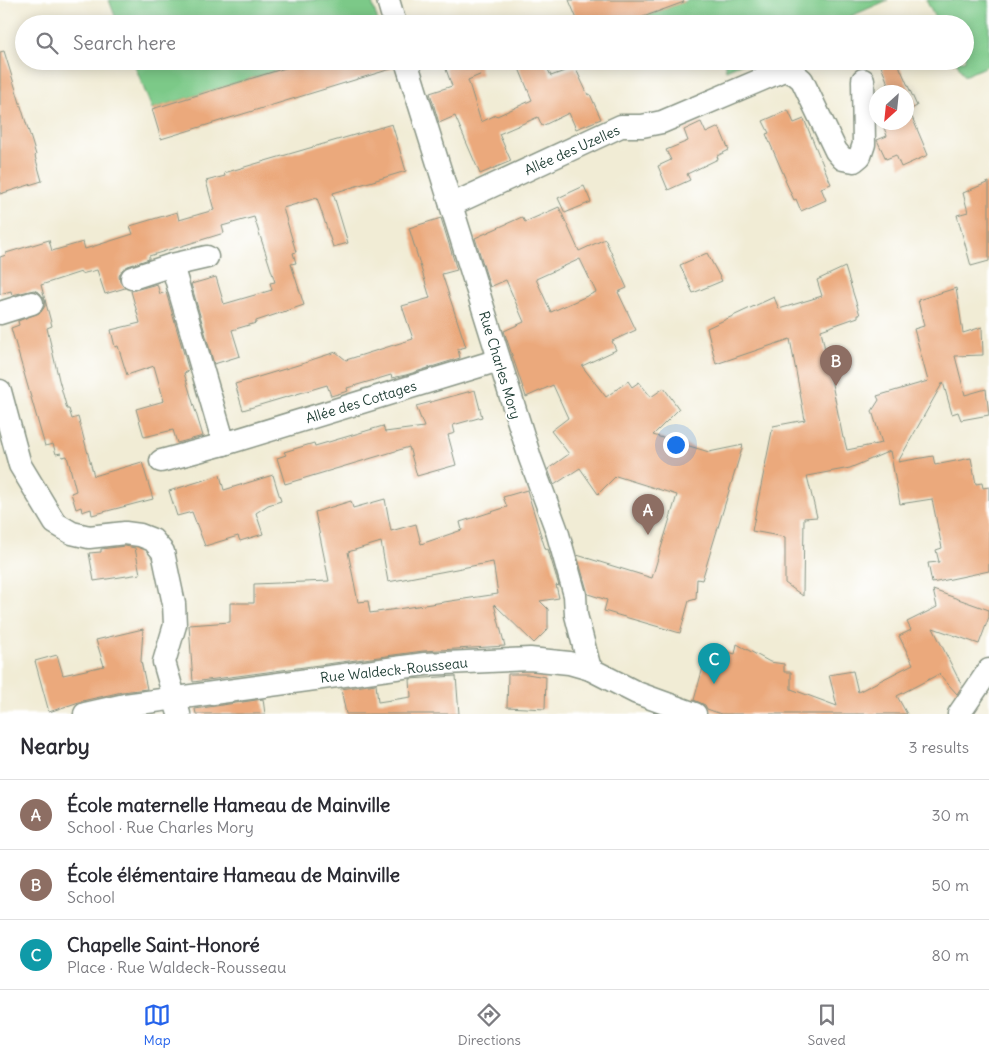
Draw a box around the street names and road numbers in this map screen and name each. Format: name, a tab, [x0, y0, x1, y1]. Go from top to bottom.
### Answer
street label: Allée des Uzelles	[521, 121, 623, 179]
street label: Rue Charles Mory	[475, 309, 525, 421]
street label: Allée des Cottages	[303, 377, 419, 427]
street label: Rue Waldeck-Rousseau	[319, 653, 469, 687]

